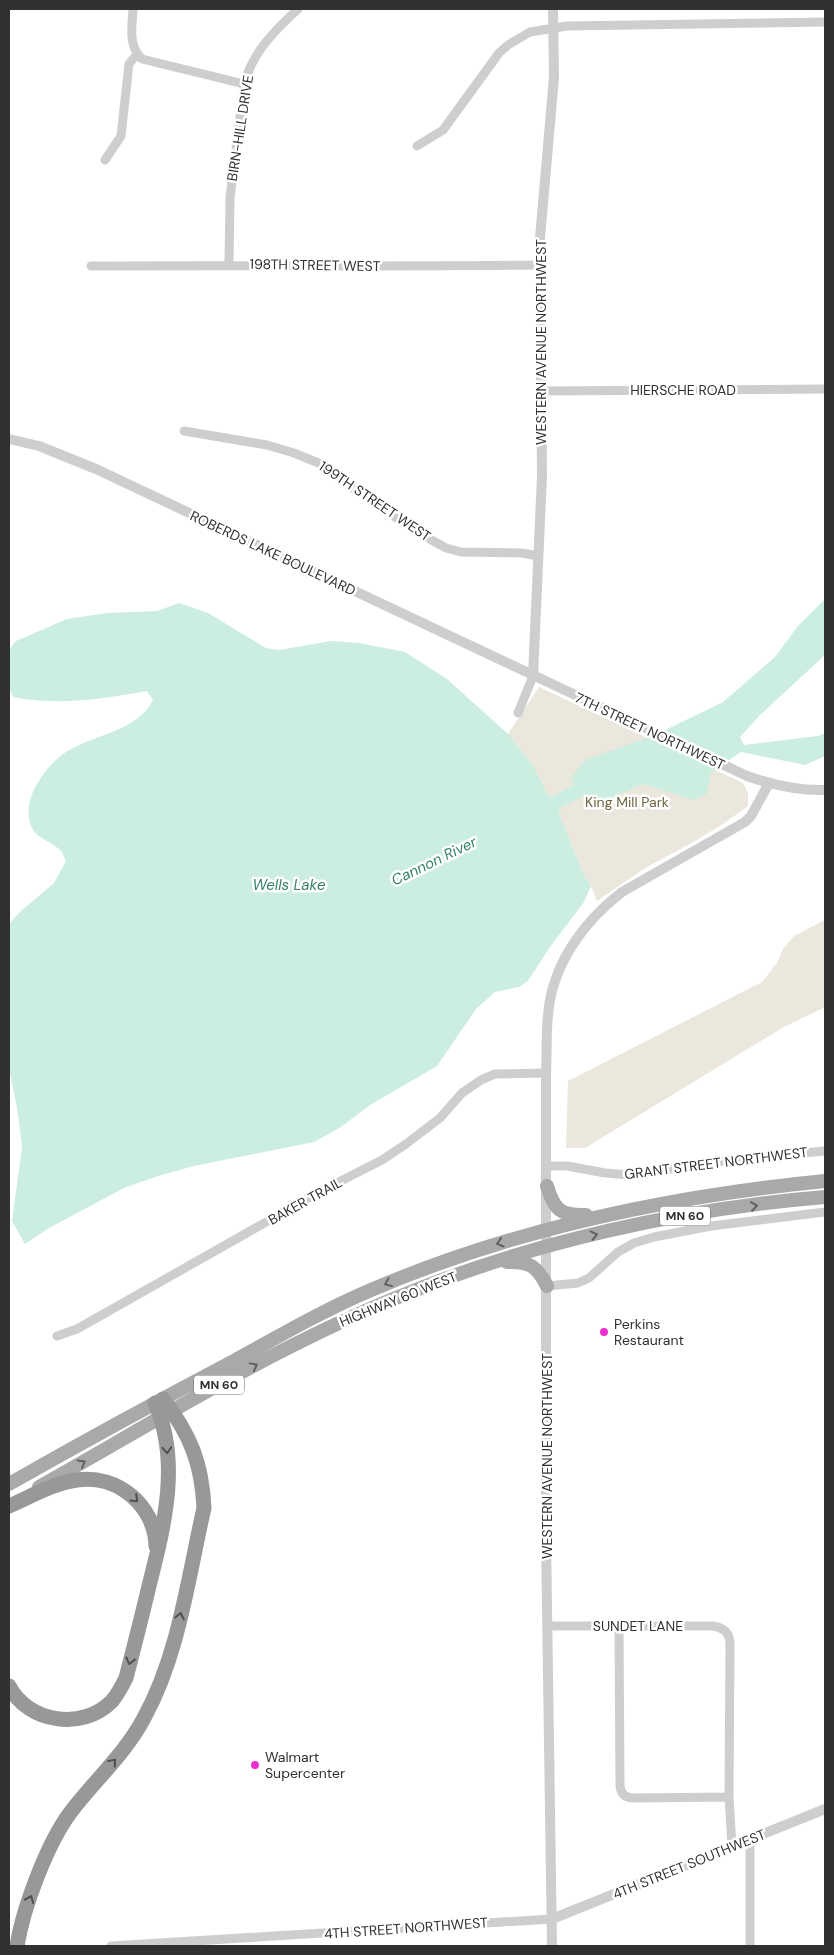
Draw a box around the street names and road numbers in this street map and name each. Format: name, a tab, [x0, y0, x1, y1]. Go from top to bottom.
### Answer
street label: BIRN-HILL DRIVE	[223, 74, 257, 182]
street label: WESTERN AVENUE NORTHWEST	[532, 239, 550, 445]
street label: 198TH STREET WEST	[249, 255, 381, 275]
street label: HIERSCHE ROAD	[630, 381, 736, 399]
street label: 199TH STREET WEST	[316, 457, 435, 545]
street label: ROBERDS LAKE BOULEVARD	[187, 507, 359, 599]
street label: 7TH STREET NORTHWEST	[572, 688, 728, 774]
street label: GRANT STREET NORTHWEST	[623, 1143, 809, 1183]
street label: BAKER TRAIL	[265, 1173, 345, 1229]
road number: MN 60	[660, 1206, 710, 1226]
street label: HIGHWAY 60 WEST	[337, 1267, 459, 1331]
street label: WESTERN AVENUE NORTHWEST	[538, 1353, 556, 1559]
road number: MN 60	[194, 1376, 244, 1394]
street label: SUNDET LANE	[593, 1617, 683, 1635]
street label: 4TH STREET SOUTHWEST	[610, 1825, 768, 1903]
street label: 4TH STREET NORTHWEST	[324, 1913, 489, 1943]

